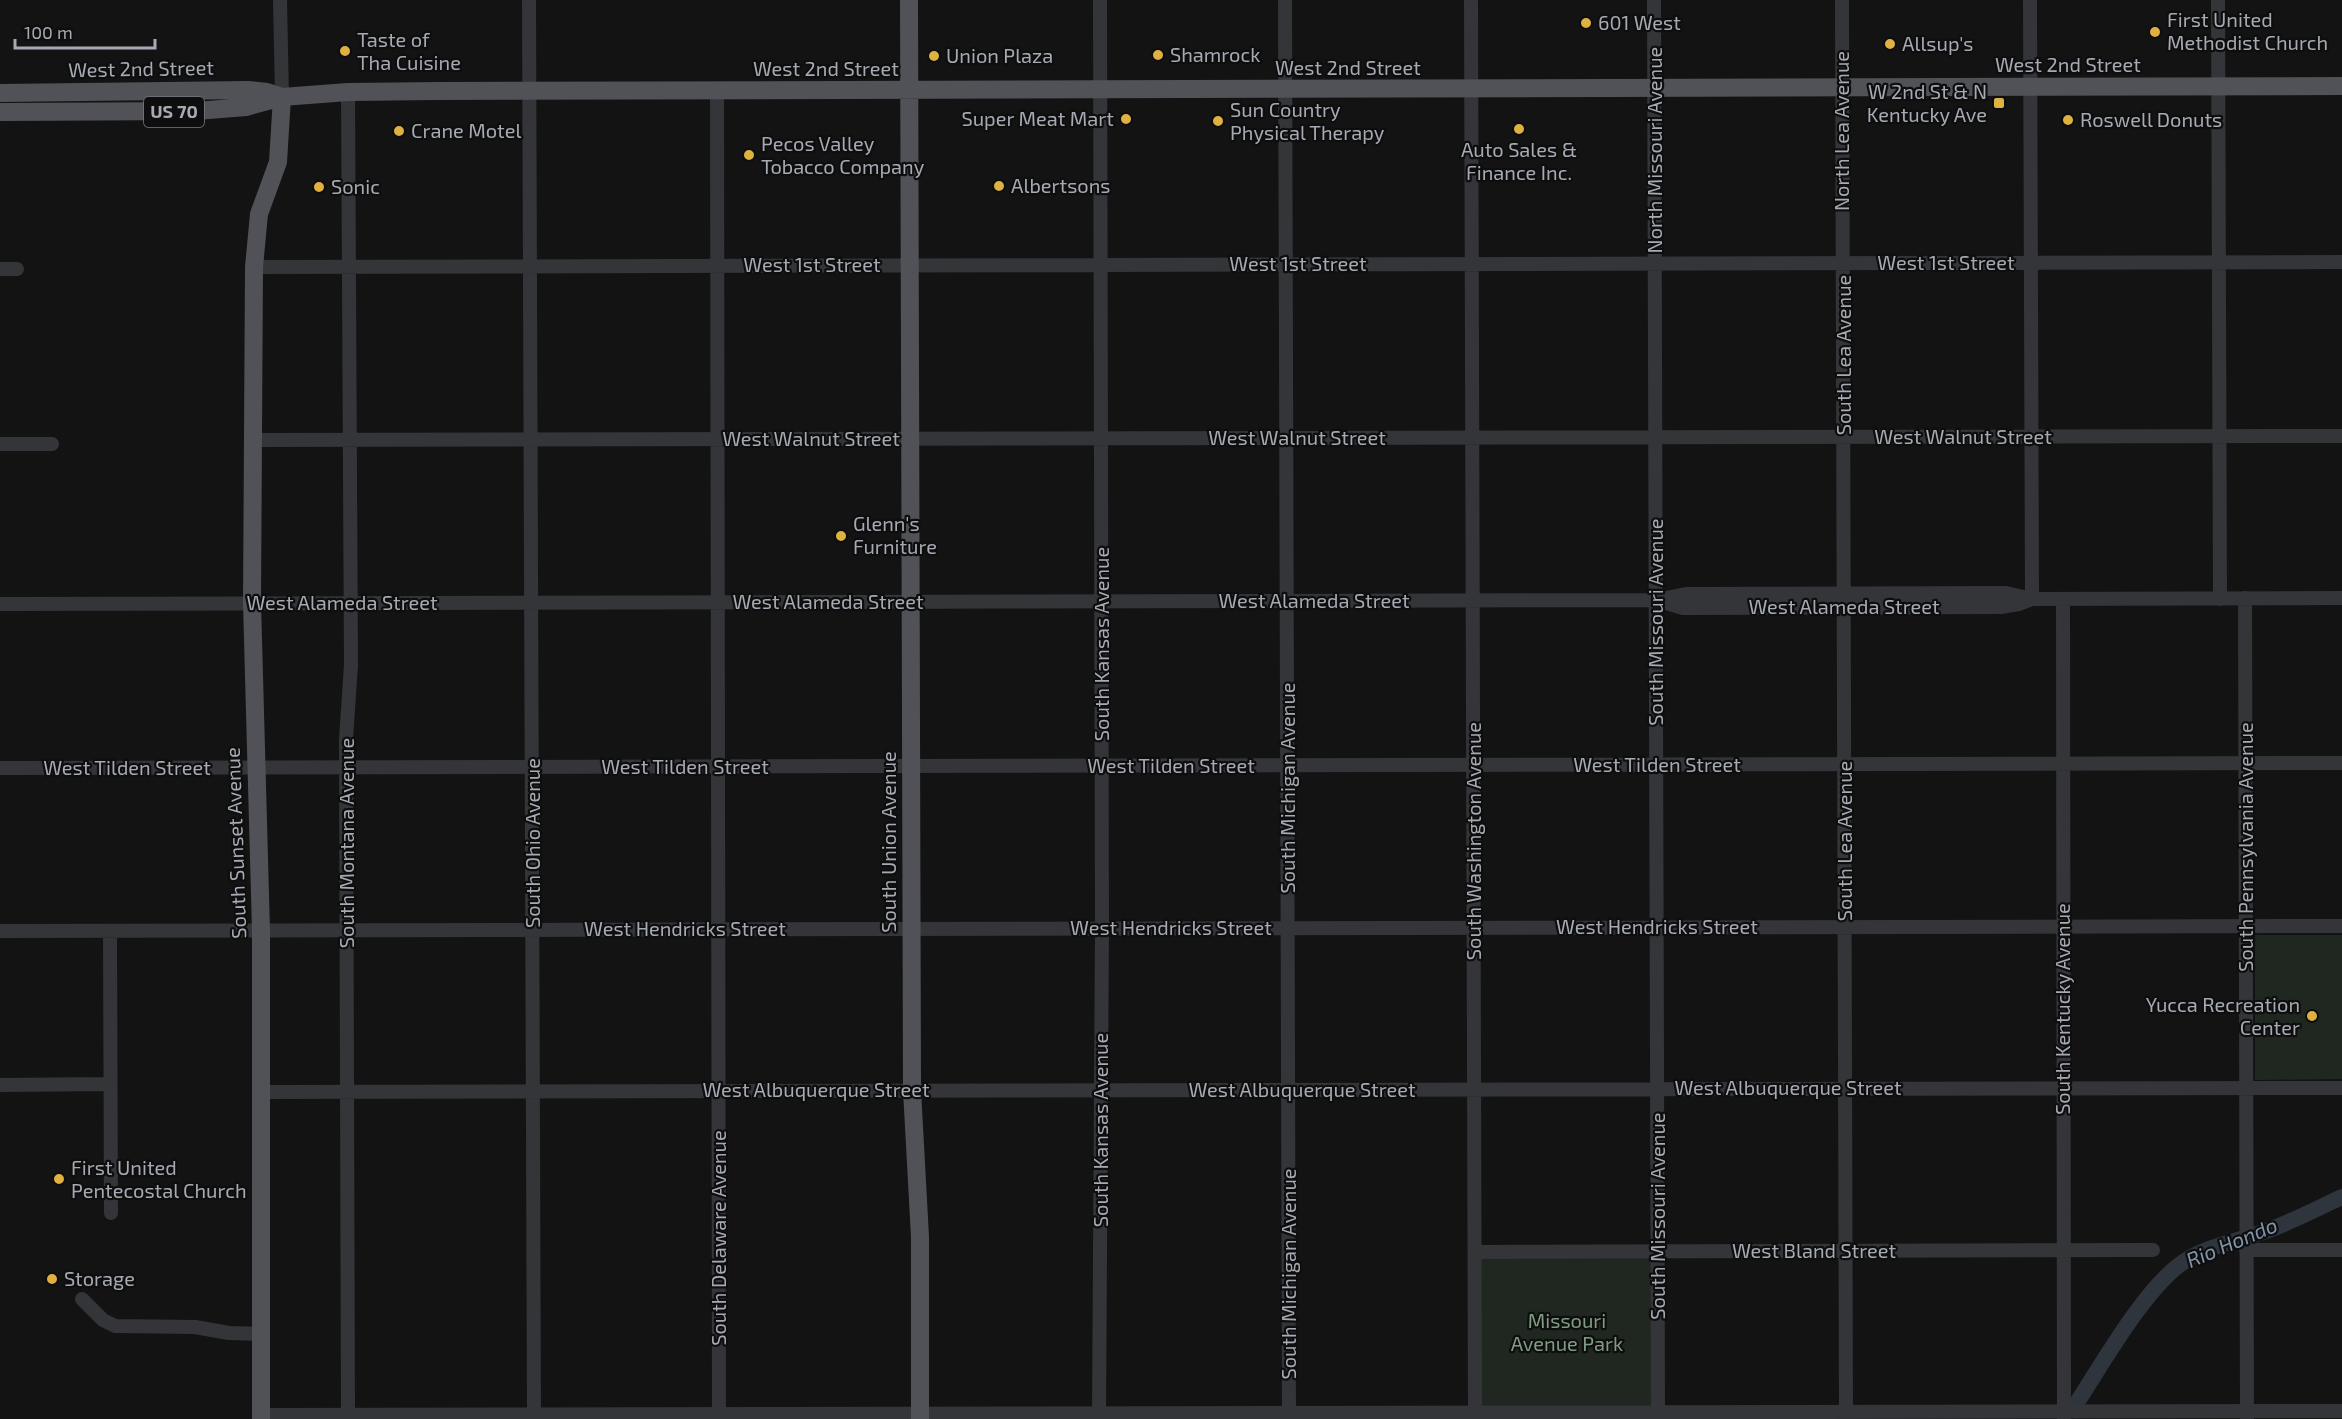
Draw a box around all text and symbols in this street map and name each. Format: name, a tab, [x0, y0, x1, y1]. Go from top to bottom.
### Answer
place label: First United Methodist Church	[2167, 7, 2328, 54]
place label: 601 West	[1598, 10, 1681, 34]
scale bar	[15, 12, 154, 50]
marker: 601 West	[1579, 16, 1593, 30]
text: 100 m	[24, 21, 73, 43]
marker: First United Methodist Church	[2148, 25, 2162, 39]
place label: Taste of Tha Cuisine	[357, 27, 461, 74]
place label: Allsup's	[1902, 31, 1974, 55]
marker: Allsup's	[1883, 37, 1897, 51]
place label: Shamrock	[1170, 42, 1260, 66]
place label: Union Plaza	[946, 43, 1053, 67]
marker: Taste of Tha Cuisine	[338, 44, 352, 58]
street label: North Missouri Avenue	[1642, 47, 1666, 253]
marker: Shamrock	[1151, 48, 1165, 62]
marker: Union Plaza	[927, 49, 941, 63]
street label: North Lea Avenue	[1829, 51, 1853, 211]
street label: West 2nd Street	[1995, 52, 2141, 76]
street label: West 2nd Street	[68, 55, 215, 81]
street label: West 2nd Street	[1275, 55, 1421, 79]
street label: West 2nd Street	[753, 56, 899, 80]
place label: W 2nd St & N Kentucky Ave	[1867, 79, 1987, 126]
marker: W 2nd St & N Kentucky Ave	[1992, 96, 2006, 110]
road number: US 70	[144, 97, 204, 127]
place label: Sun Country Physical Therapy	[1230, 97, 1385, 144]
place label: Super Meat Mart	[961, 106, 1114, 130]
place label: Roswell Donuts	[2080, 107, 2222, 131]
marker: Super Meat Mart	[1119, 112, 1133, 126]
marker: Roswell Donuts	[2061, 113, 2075, 127]
marker: Sun Country Physical Therapy	[1211, 114, 1225, 128]
place label: Crane Motel	[411, 118, 521, 142]
marker: Auto Sales & Finance Inc.	[1512, 122, 1526, 136]
marker: Crane Motel	[392, 124, 406, 138]
place label: Pecos Valley Tobacco Company	[761, 131, 925, 178]
place label: Auto Sales & Finance Inc.	[1461, 137, 1577, 184]
marker: Pecos Valley Tobacco Company	[742, 148, 756, 162]
place label: Albertsons	[1011, 173, 1110, 197]
place label: Sonic	[331, 174, 380, 198]
marker: Albertsons	[992, 179, 1006, 193]
marker: Sonic	[312, 180, 326, 194]
street label: West 1st Street	[1877, 250, 2015, 274]
street label: West 1st Street	[1229, 251, 1367, 275]
street label: West 1st Street	[743, 252, 881, 276]
street label: South Lea Avenue	[1831, 275, 1855, 435]
street label: West Walnut Street	[1874, 424, 2052, 448]
street label: West Walnut Street	[1208, 425, 1386, 449]
street label: West Walnut Street	[722, 426, 900, 450]
place label: Glenn's Furniture	[853, 511, 937, 558]
street label: South Missouri Avenue	[1643, 518, 1667, 726]
marker: Glenn's Furniture	[834, 529, 848, 543]
street label: South Kansas Avenue	[1089, 547, 1113, 741]
street label: West Alameda Street	[1218, 588, 1410, 612]
street label: West Alameda Street	[732, 589, 924, 613]
street label: West Alameda Street	[246, 590, 438, 614]
street label: West Alameda Street	[1748, 594, 1940, 618]
street label: South Michigan Avenue	[1275, 682, 1299, 894]
street label: South Washington Avenue	[1461, 722, 1485, 960]
street label: South Pennsylvania Avenue	[2233, 722, 2257, 972]
street label: South Montana Avenue	[334, 738, 358, 948]
street label: South Sunset Avenue	[220, 747, 250, 939]
street label: South Union Avenue	[876, 751, 900, 933]
street label: West Tilden Street	[1573, 752, 1741, 776]
street label: West Tilden Street	[1087, 753, 1255, 777]
street label: West Tilden Street	[601, 754, 769, 778]
street label: West Tilden Street	[43, 755, 211, 779]
street label: South Ohio Avenue	[520, 758, 544, 928]
street label: South Lea Avenue	[1832, 761, 1856, 921]
street label: South Kentucky Avenue	[2050, 903, 2074, 1115]
street label: West Hendricks Street	[1556, 914, 1758, 938]
street label: West Hendricks Street	[1070, 915, 1272, 939]
street label: West Hendricks Street	[584, 916, 786, 940]
place label: Yucca Recreation Center	[2146, 992, 2300, 1039]
marker: Yucca Recreation Center	[2305, 1009, 2319, 1023]
street label: South Kansas Avenue	[1088, 1033, 1112, 1227]
street label: West Albuquerque Street	[1674, 1075, 1902, 1099]
street label: West Albuquerque Street	[702, 1077, 930, 1101]
street label: West Albuquerque Street	[1188, 1077, 1416, 1101]
street label: South Missouri Avenue	[1645, 1112, 1669, 1320]
street label: South Delaware Avenue	[706, 1130, 730, 1346]
place label: First United Pentecostal Church	[71, 1155, 247, 1202]
street label: South Michigan Avenue	[1276, 1168, 1300, 1380]
marker: First United Pentecostal Church	[52, 1172, 66, 1186]
water label: Rio Hondo	[2182, 1211, 2281, 1272]
street label: West Bland Street	[1732, 1238, 1896, 1262]
place label: Storage	[64, 1266, 135, 1290]
marker: Storage	[45, 1272, 59, 1286]
park label: Missouri Avenue Park	[1511, 1308, 1623, 1355]

